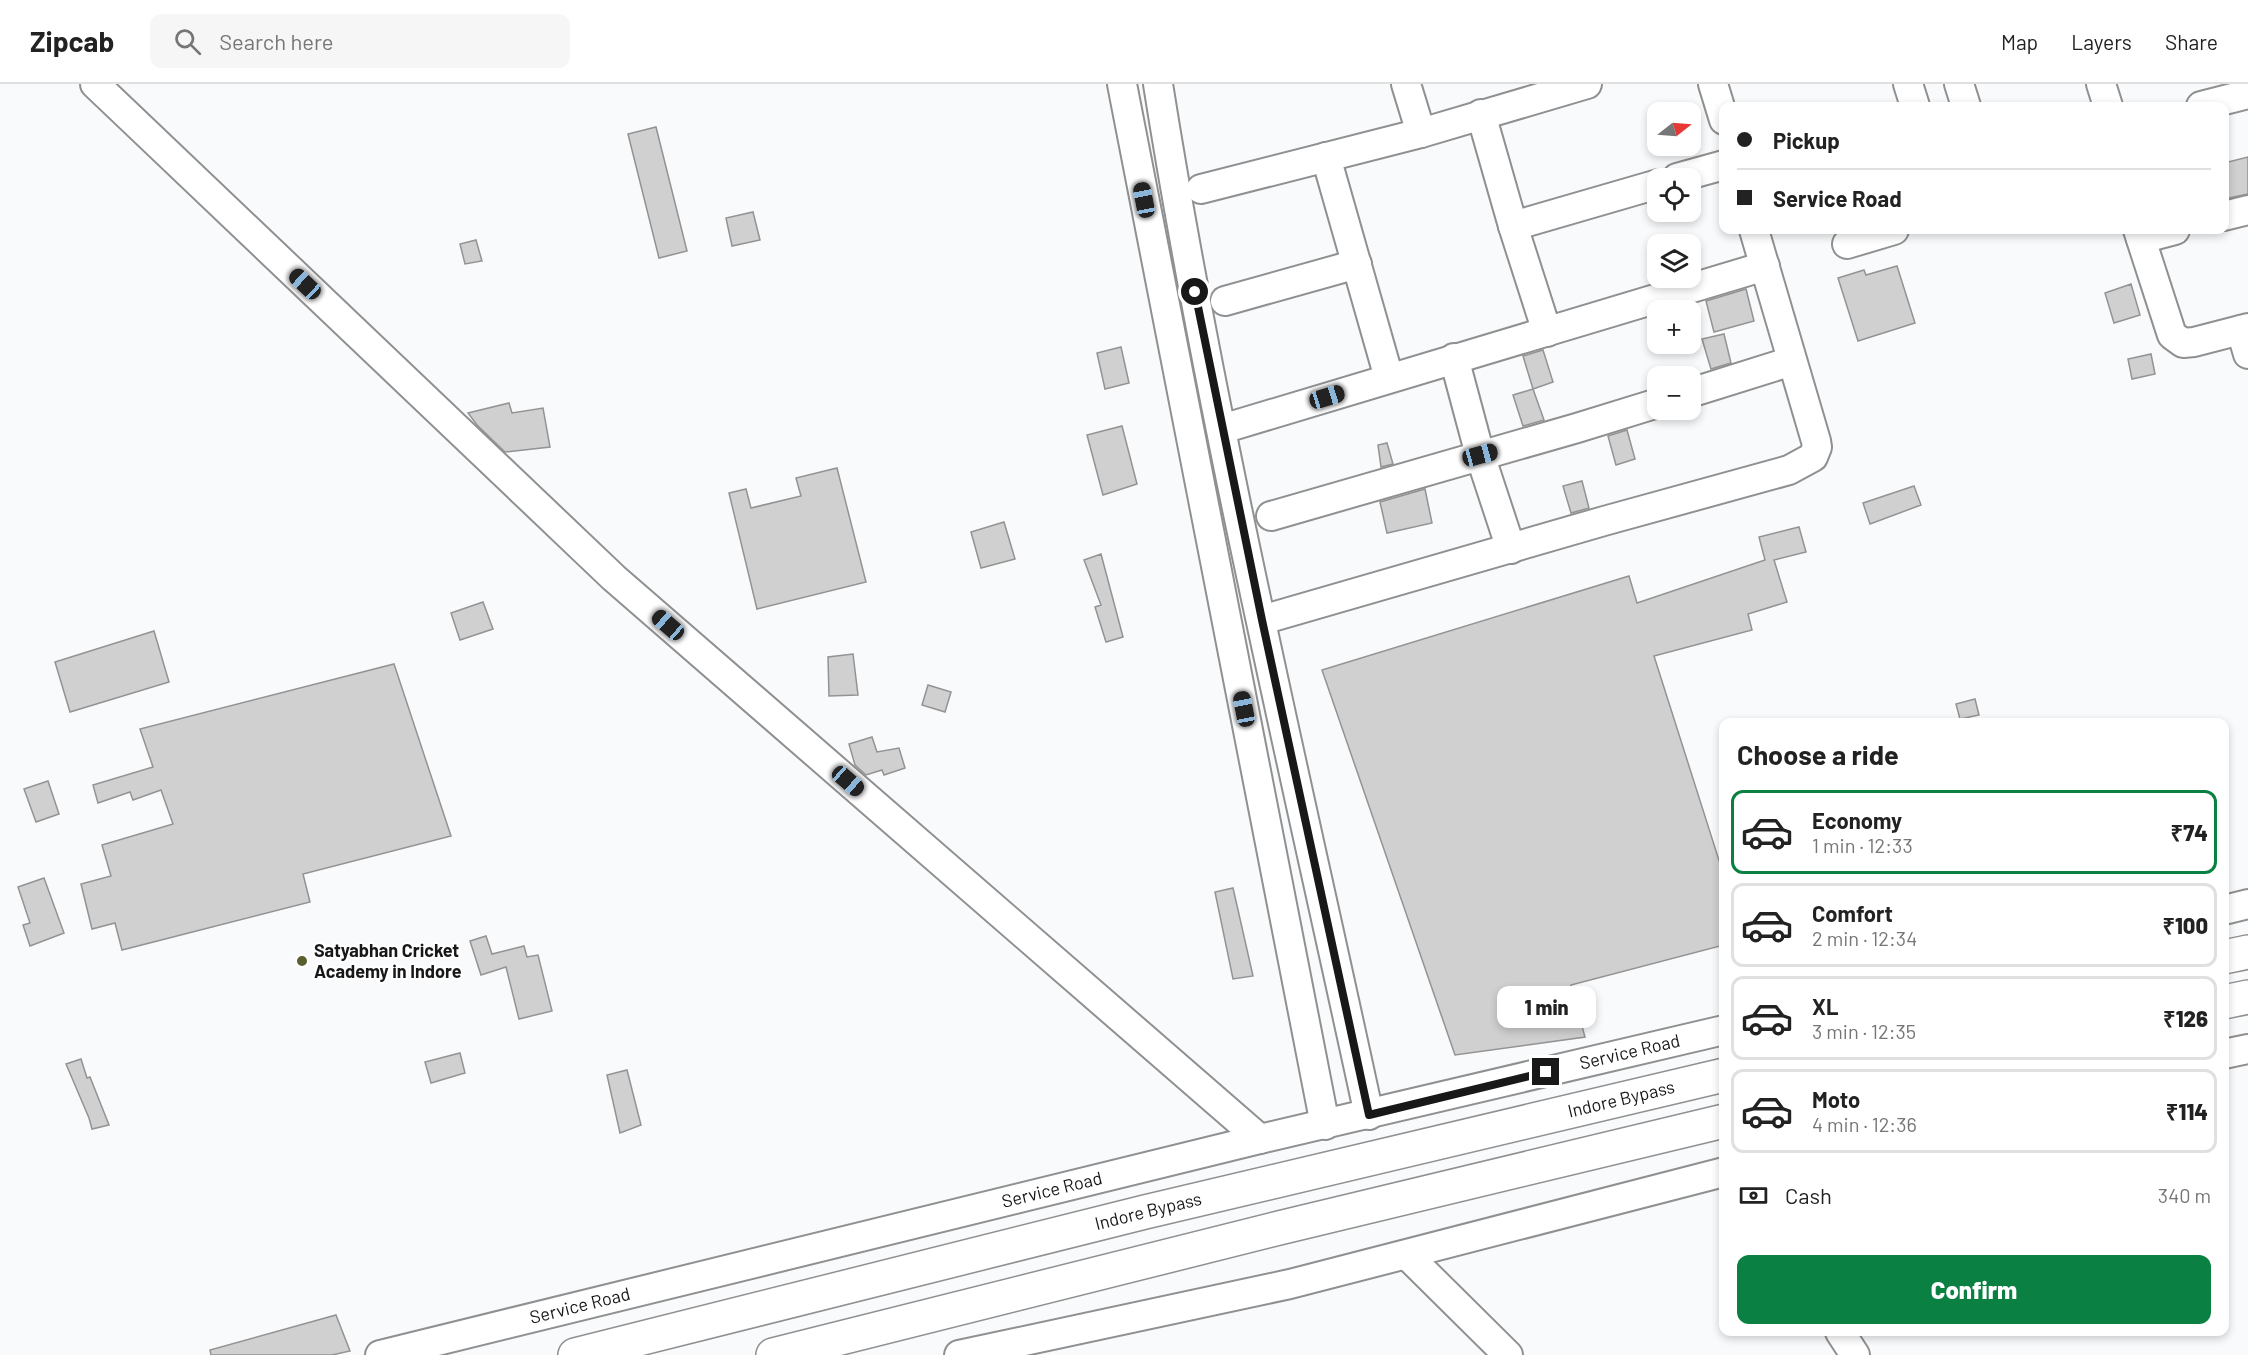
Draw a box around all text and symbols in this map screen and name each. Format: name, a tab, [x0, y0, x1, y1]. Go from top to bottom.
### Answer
search box	[150, 14, 570, 68]
text: Zipcab	[30, 24, 114, 58]
icon: search	[171, 25, 204, 58]
text: Search here	[219, 28, 334, 54]
text: Map	[2001, 29, 2038, 54]
text: Layers	[2071, 29, 2132, 54]
text: Share	[2165, 29, 2218, 54]
north arrow	[1647, 102, 1701, 156]
map controls	[1647, 102, 1701, 420]
text: Pickup	[1773, 127, 1840, 153]
button: locate	[1647, 168, 1701, 222]
car	[1132, 181, 1156, 219]
text: Service Road	[1773, 185, 1902, 211]
button: layers	[1647, 234, 1701, 288]
car	[286, 265, 324, 303]
route start	[1181, 278, 1208, 305]
button: +	[1647, 300, 1701, 354]
button: −	[1647, 366, 1701, 420]
car	[1307, 383, 1347, 411]
car	[1460, 442, 1500, 468]
car	[649, 606, 687, 644]
car	[1232, 690, 1256, 728]
text: Choose a ride	[1737, 738, 1899, 770]
car	[829, 762, 867, 800]
icon: car	[1740, 805, 1794, 859]
text: Economy	[1812, 807, 1902, 833]
text: ₹74	[2171, 819, 2208, 845]
text: 1 min · 12:33	[1812, 833, 1913, 857]
icon: car	[1740, 898, 1794, 952]
text: Comfort	[1812, 900, 1893, 926]
text: ₹100	[2162, 912, 2208, 938]
text: 2 min · 12:34	[1812, 926, 1917, 950]
place label: Satyabhan Cricket Academy in Indore	[314, 939, 462, 982]
marker: Satyabhan Cricket Academy in Indore	[295, 954, 309, 968]
callout: 1 min	[1496, 985, 1596, 1027]
icon: car	[1740, 991, 1794, 1045]
text: XL	[1812, 993, 1838, 1019]
text: 1 min	[1525, 995, 1568, 1019]
text: ₹126	[2163, 1005, 2208, 1031]
text: 3 min · 12:35	[1812, 1019, 1916, 1043]
street label: Service Road	[1577, 1029, 1682, 1074]
route end	[1532, 1058, 1559, 1085]
street label: Indore Bypass	[1565, 1075, 1677, 1122]
icon: car	[1740, 1084, 1794, 1138]
text: Moto	[1812, 1086, 1860, 1112]
text: ₹114	[2166, 1098, 2208, 1124]
text: 4 min · 12:36	[1812, 1112, 1917, 1136]
street label: Service Road	[999, 1166, 1104, 1212]
icon: cash	[1737, 1179, 1770, 1212]
text: Cash	[1785, 1182, 1832, 1208]
text: 340 m	[2158, 1183, 2211, 1207]
street label: Indore Bypass	[1092, 1187, 1204, 1234]
button: Confirm	[1737, 1255, 2211, 1324]
street label: Service Road	[527, 1282, 632, 1328]

